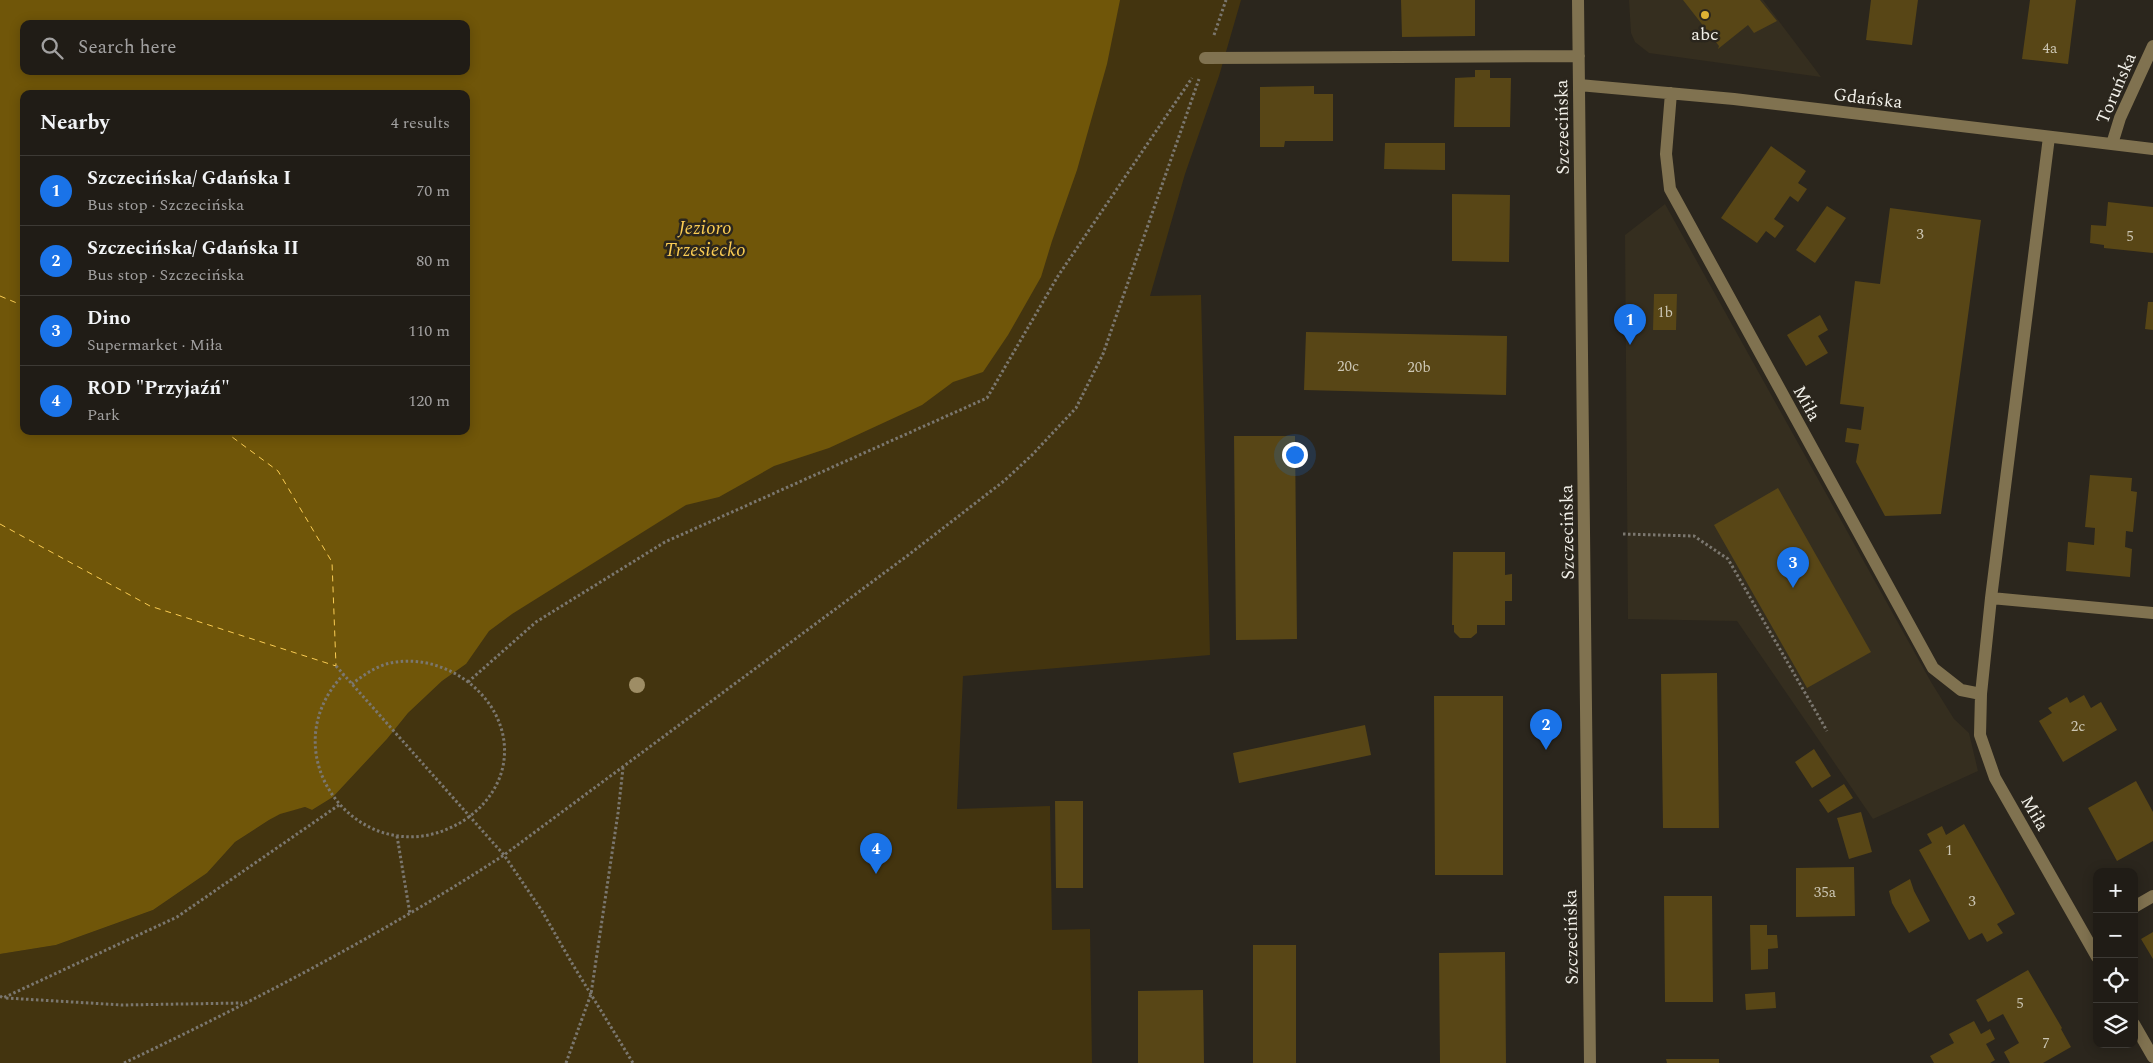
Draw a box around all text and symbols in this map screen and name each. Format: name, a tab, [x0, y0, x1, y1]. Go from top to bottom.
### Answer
marker: abc	[1699, 9, 1711, 21]
search box	[20, 20, 470, 75]
place label: abc	[1691, 21, 1719, 48]
text: Search here	[78, 33, 177, 62]
icon: search	[38, 34, 66, 62]
house number: 4a	[2043, 37, 2058, 60]
street label: Toruńska	[2089, 48, 2144, 128]
street label: Szczecińska	[1548, 79, 1577, 175]
street label: Gdańska	[1832, 81, 1904, 116]
text: Nearby	[40, 107, 110, 139]
text: 4 results	[391, 111, 450, 135]
text: Szczecińska/ Gdańska I	[87, 164, 291, 193]
text: 1	[52, 179, 60, 203]
text: 70 m	[416, 179, 450, 203]
text: Bus stop · Szczecińska	[87, 193, 244, 217]
water label: Jezioro Trzesiecko	[664, 214, 746, 265]
house number: 3	[1916, 223, 1924, 246]
house number: 5	[2126, 225, 2134, 248]
text: Szczecińska/ Gdańska II	[87, 234, 299, 263]
text: 2	[52, 249, 60, 273]
text: 80 m	[416, 249, 450, 273]
text: Bus stop · Szczecińska	[87, 263, 244, 287]
house number: 1b	[1657, 301, 1673, 324]
text: Dino	[87, 304, 131, 333]
pin: 1	[1614, 304, 1646, 345]
text: 3	[52, 319, 60, 343]
text: 110 m	[408, 319, 450, 343]
text: Supermarket · Miła	[87, 333, 222, 357]
house number: 20c	[1337, 355, 1359, 378]
house number: 20b	[1407, 356, 1431, 379]
text: ROD "Przyjaźń"	[87, 374, 230, 403]
street label: Miła	[1786, 381, 1827, 426]
text: 4	[52, 389, 60, 413]
text: 120 m	[408, 389, 450, 413]
text: Park	[87, 403, 120, 427]
your location	[1282, 442, 1308, 468]
street label: Szczecińska	[1553, 484, 1582, 580]
pin: 3	[1777, 547, 1809, 588]
pin: 2	[1530, 709, 1562, 750]
house number: 2c	[2071, 715, 2085, 738]
street label: Miła	[2014, 790, 2056, 836]
pin: 4	[860, 833, 892, 874]
house number: 1	[1945, 839, 1953, 862]
map controls	[2093, 868, 2138, 1048]
button: +	[2093, 868, 2138, 913]
house number: 35a	[1814, 881, 1837, 904]
street label: Szczecińska	[1557, 889, 1586, 985]
house number: 3	[1968, 890, 1976, 913]
button: −	[2093, 913, 2138, 958]
button: locate	[2093, 958, 2138, 1003]
house number: 5	[2016, 992, 2024, 1015]
button: layers	[2093, 1003, 2138, 1048]
house number: 7	[2042, 1032, 2050, 1055]

